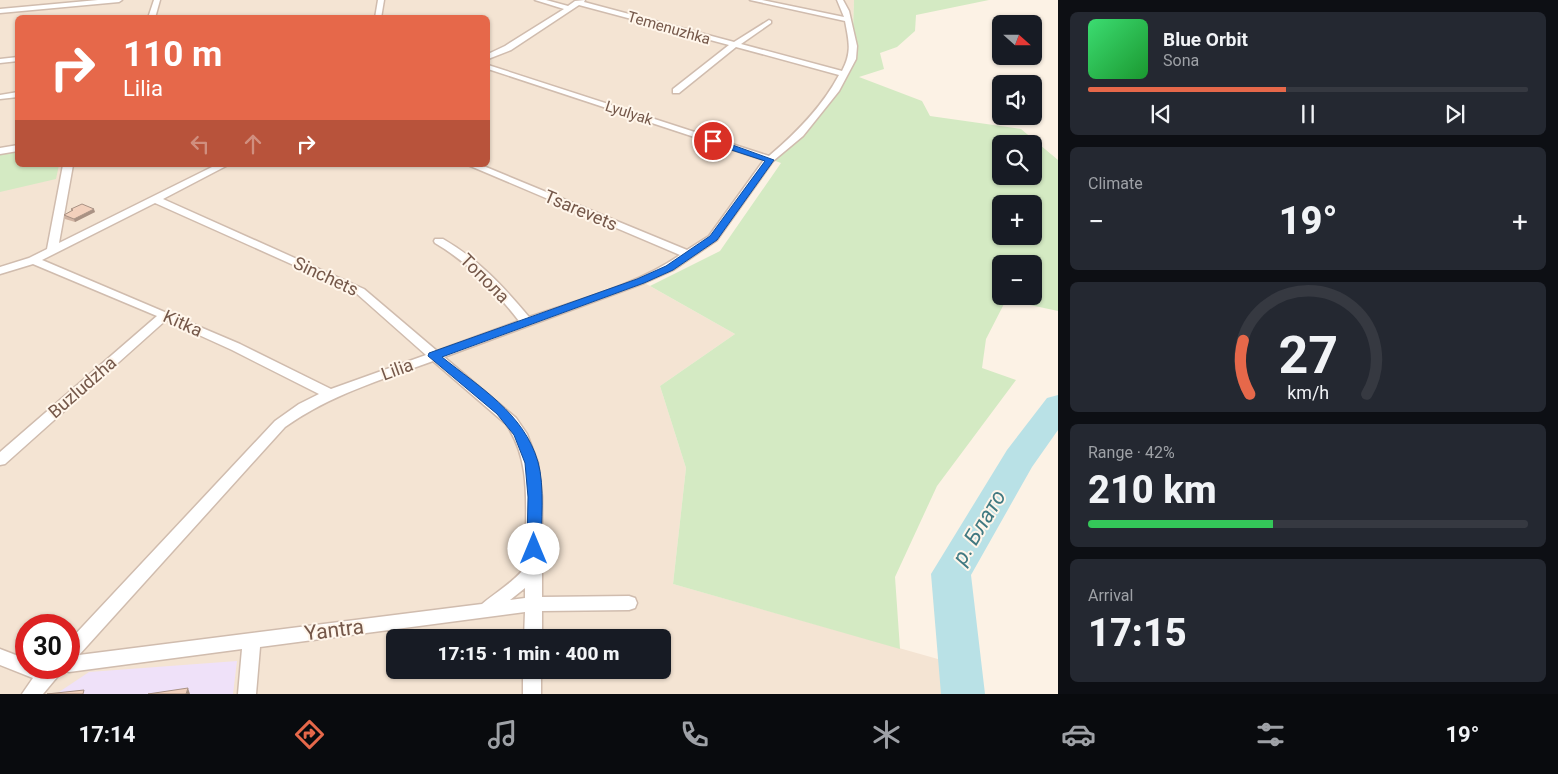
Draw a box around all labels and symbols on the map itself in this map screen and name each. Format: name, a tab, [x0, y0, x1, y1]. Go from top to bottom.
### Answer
street label: Temenuzhka	[626, 8, 712, 48]
north arrow	[992, 15, 1042, 65]
street label: Lyulyak	[603, 97, 655, 129]
pin	[692, 120, 734, 162]
street label: Tsarevets	[541, 185, 621, 235]
street label: Топола	[456, 249, 514, 307]
street label: Sinchets	[290, 252, 362, 300]
street label: Kitka	[160, 305, 206, 341]
street label: Buzludzha	[44, 352, 120, 422]
street label: Lilia	[378, 354, 416, 384]
water label: р. Блато	[947, 485, 1011, 570]
position arrow	[507, 522, 559, 574]
speed limit sign: 30	[15, 614, 80, 679]
street label: Yantra	[303, 614, 365, 646]

